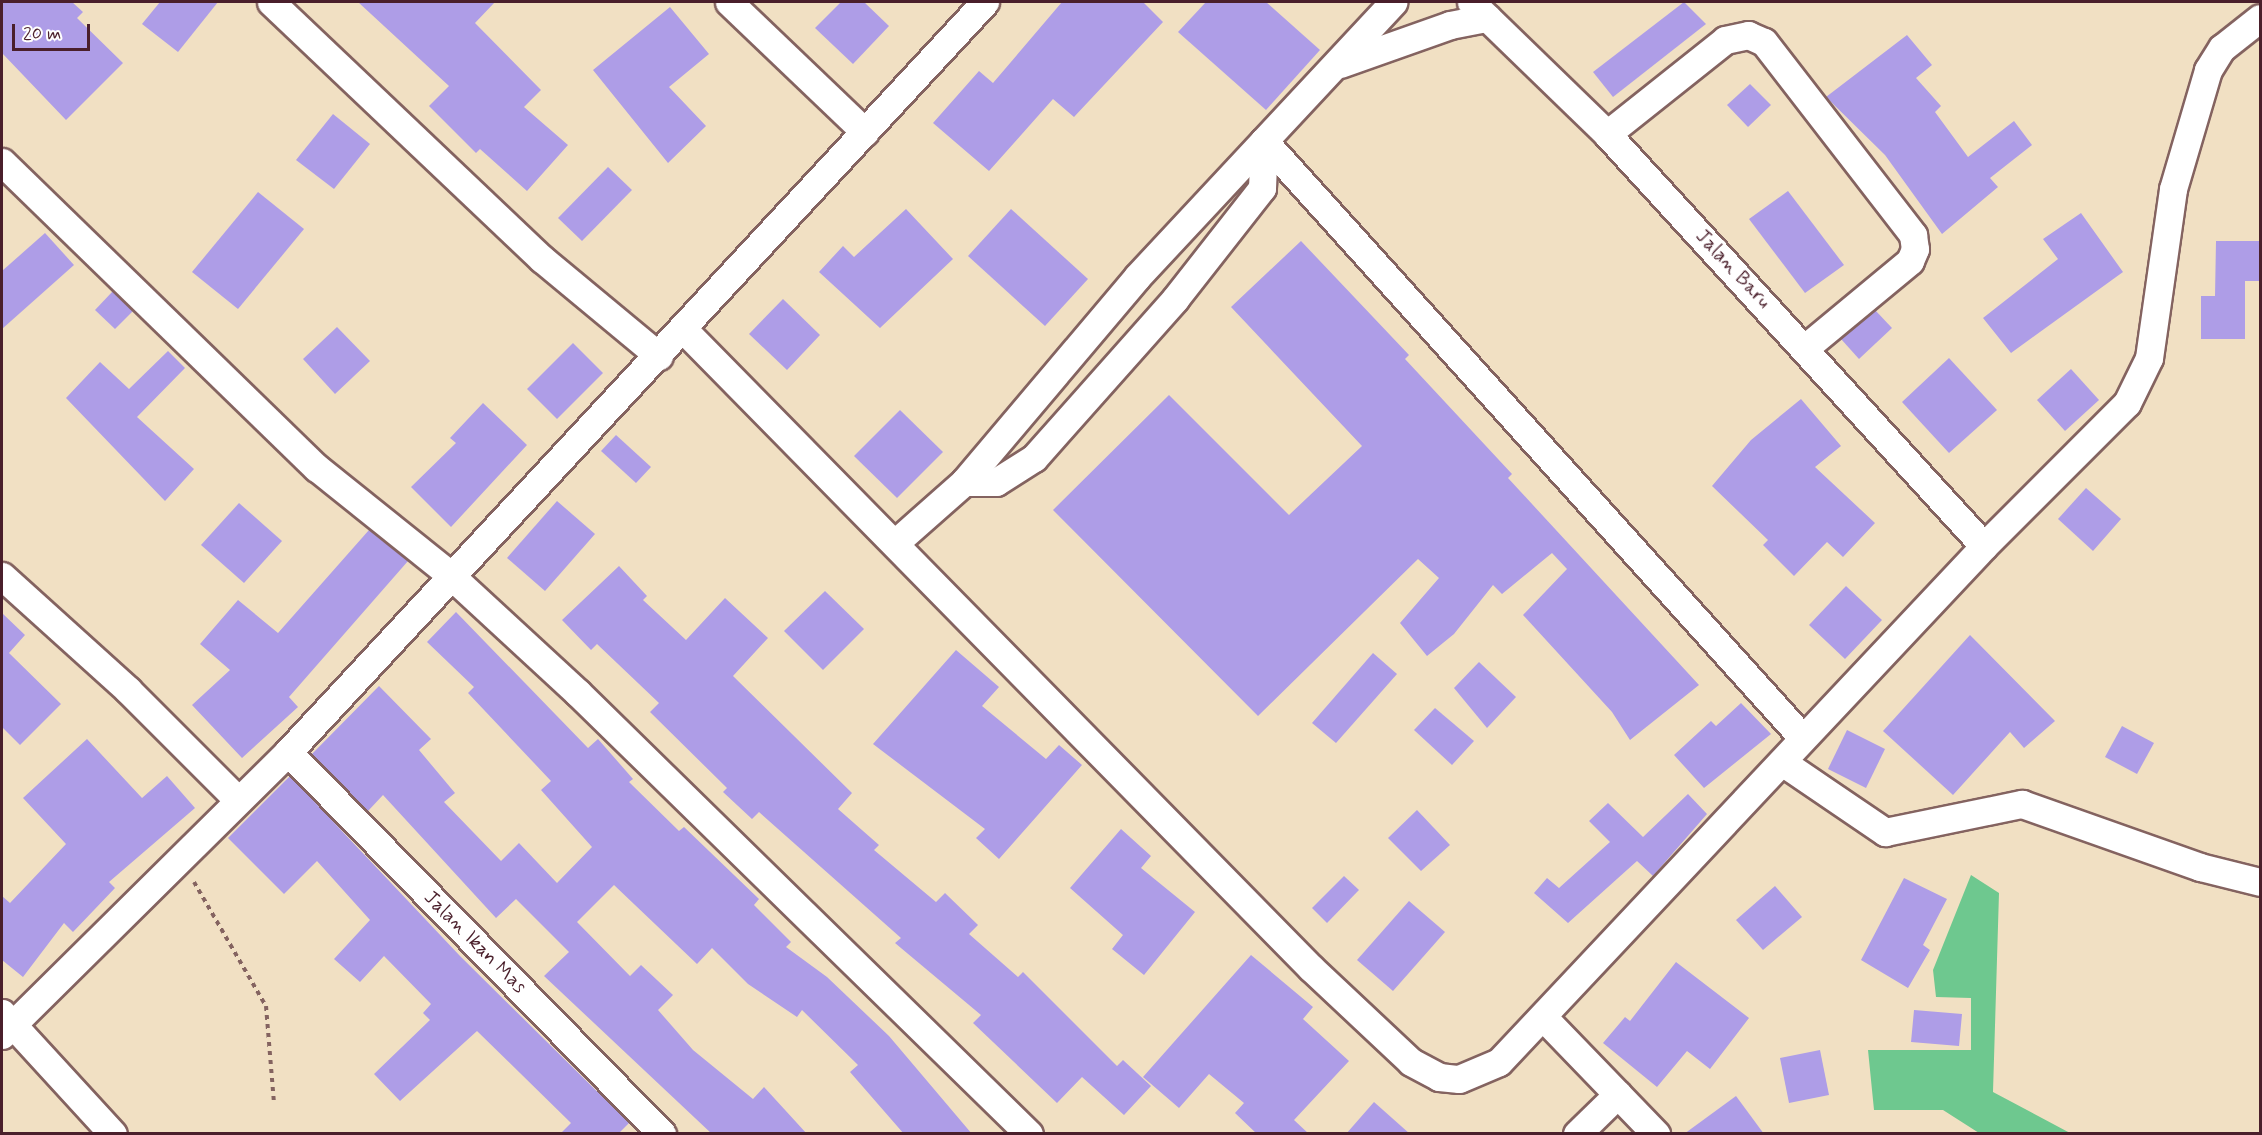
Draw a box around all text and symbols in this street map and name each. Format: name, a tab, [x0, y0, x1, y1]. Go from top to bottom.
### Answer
scale bar	[15, 12, 93, 50]
text: 20 m	[23, 22, 61, 46]
street label: Jalan Baru	[1692, 226, 1774, 312]
street label: Jalan Ikan Mas	[417, 884, 533, 1000]

